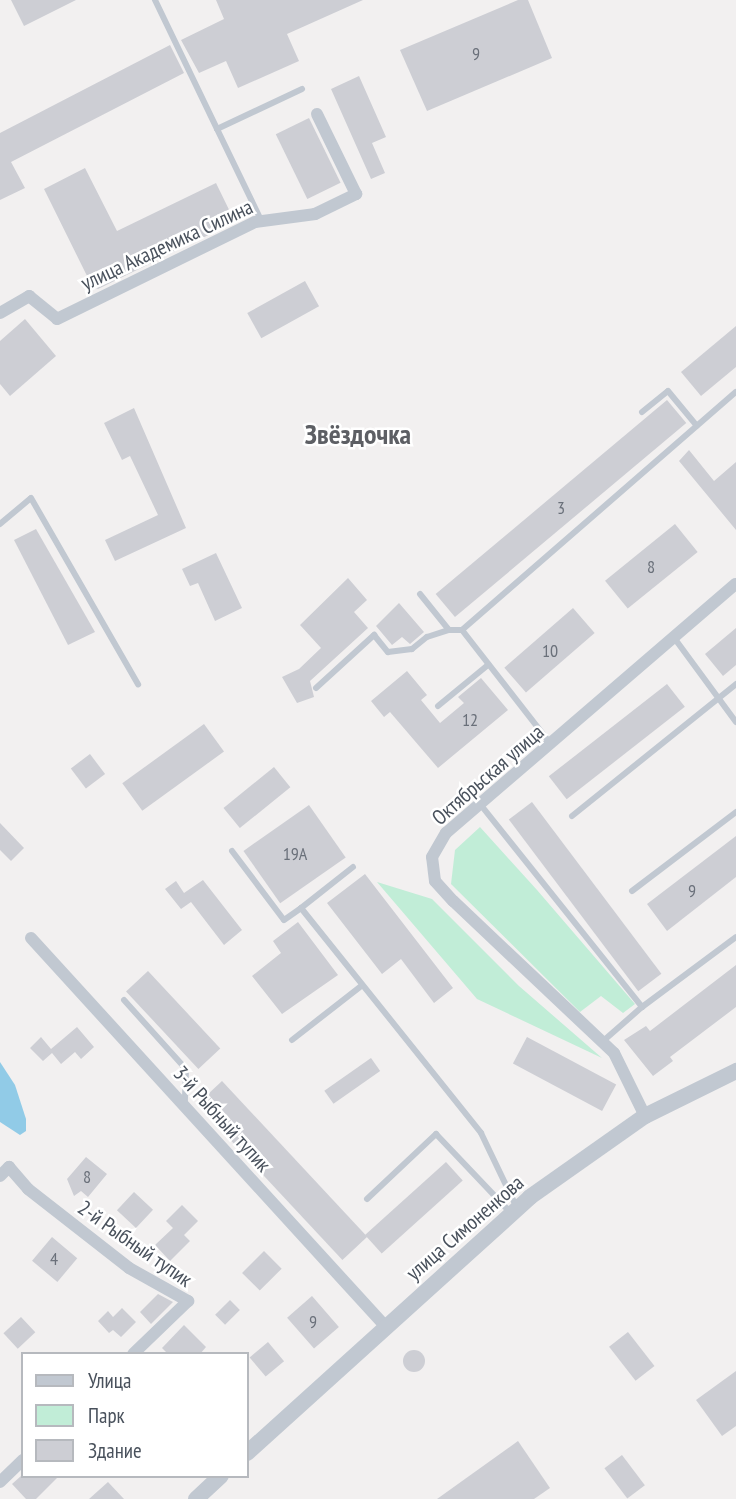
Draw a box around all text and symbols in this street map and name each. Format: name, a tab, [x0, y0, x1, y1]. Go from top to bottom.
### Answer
house number: 9	[472, 43, 480, 65]
street label: улица Академика Силина	[77, 194, 257, 296]
district label: Звёздочка	[305, 417, 411, 451]
house number: 3	[557, 497, 565, 519]
house number: 8	[647, 556, 655, 578]
house number: 10	[542, 640, 558, 662]
house number: 12	[462, 709, 478, 731]
street label: Октябрьская улица	[427, 720, 549, 830]
house number: 19А	[283, 843, 307, 865]
house number: 9	[688, 880, 696, 902]
street label: 3-й Рыбный тупик	[168, 1061, 276, 1177]
house number: 8	[83, 1166, 91, 1188]
street label: улица Симоненкова	[401, 1170, 529, 1286]
street label: 2-й Рыбный тупик	[73, 1195, 197, 1293]
house number: 4	[50, 1248, 58, 1270]
house number: 9	[309, 1311, 317, 1333]
legend	[21, 1352, 248, 1478]
text: Улица	[88, 1367, 131, 1394]
text: Парк	[88, 1402, 125, 1429]
text: Здание	[88, 1437, 142, 1464]

